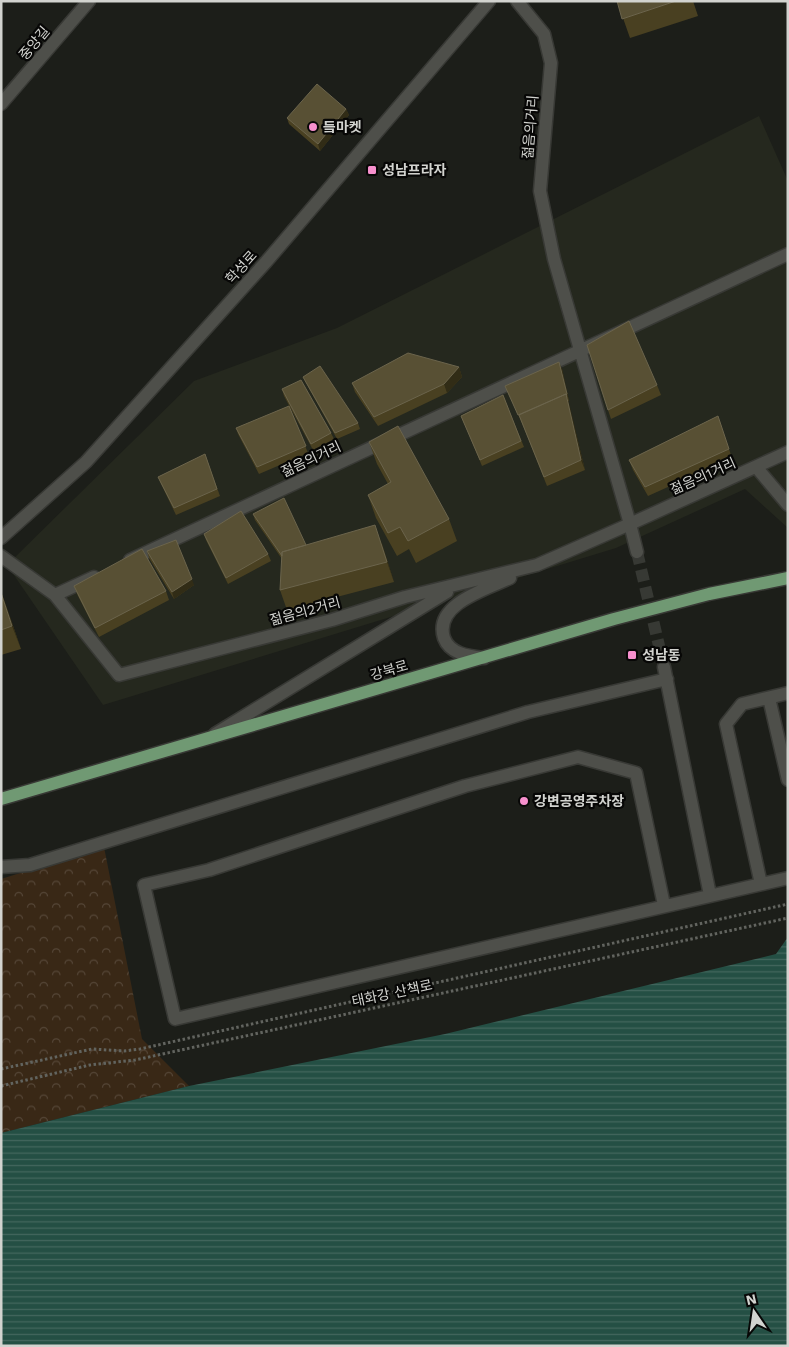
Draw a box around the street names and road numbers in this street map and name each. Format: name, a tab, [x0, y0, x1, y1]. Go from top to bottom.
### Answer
street label: 중앙길	[15, 23, 53, 63]
street label: 젊음의거리	[519, 94, 541, 160]
street label: 학성로	[222, 247, 260, 287]
street label: 젊음의거리	[278, 438, 344, 480]
street label: 젊음의1거리	[668, 454, 738, 498]
street label: 젊음의2거리	[268, 594, 342, 628]
street label: 강북로	[368, 657, 410, 683]
street label: 태화강 산책로	[350, 977, 434, 1009]

